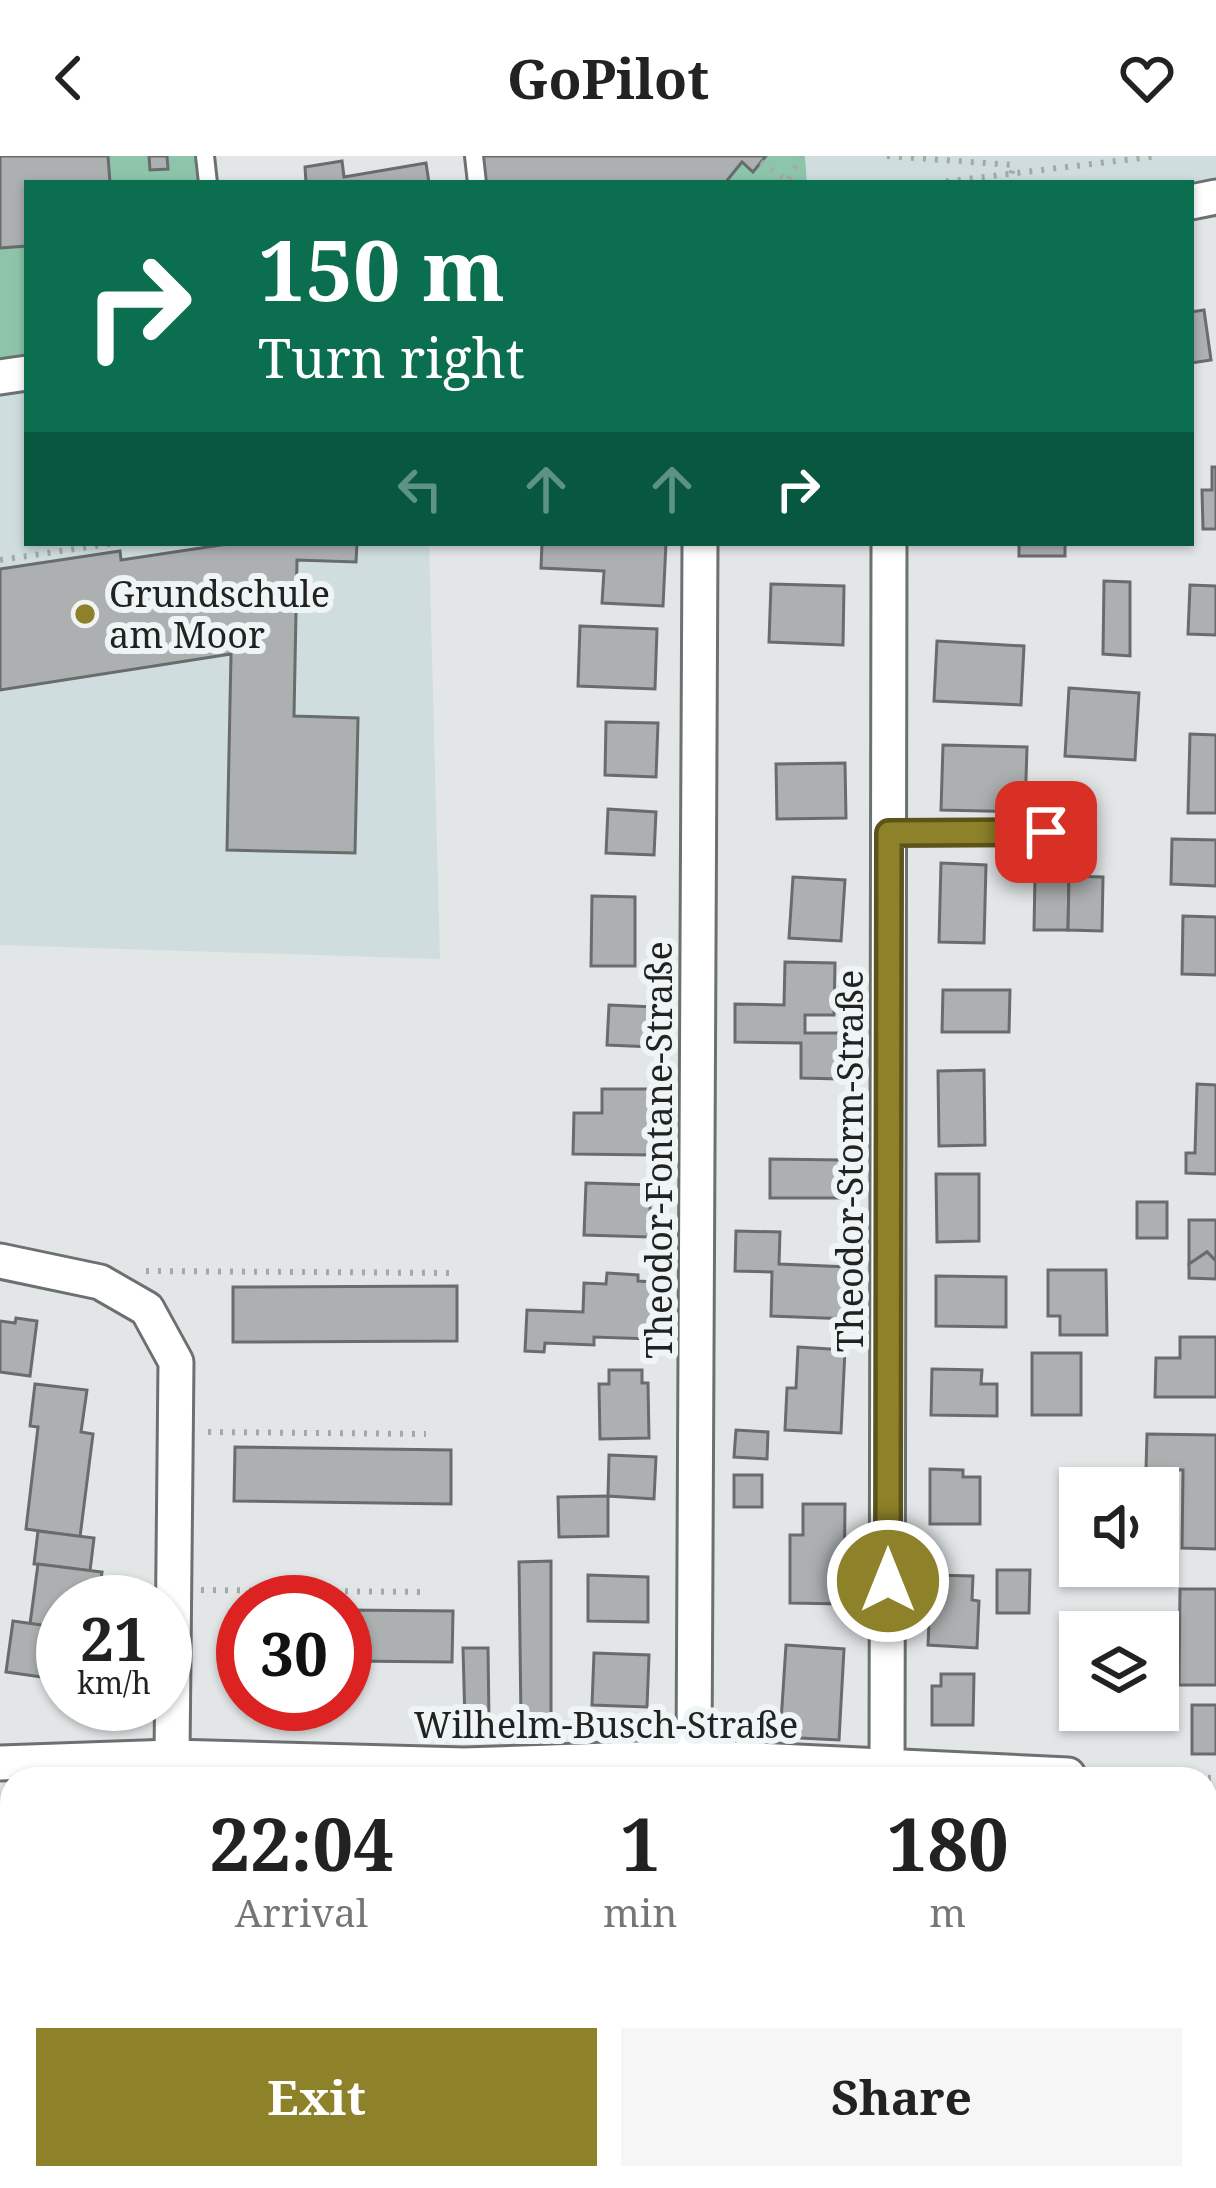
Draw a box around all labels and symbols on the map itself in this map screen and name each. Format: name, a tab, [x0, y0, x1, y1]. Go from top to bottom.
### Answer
place label: Grundschule am Moor	[109, 569, 330, 659]
marker: Grundschule am Moor	[72, 601, 98, 627]
pin	[995, 781, 1097, 883]
street label: Theodor-Fontane-Straße	[634, 941, 683, 1359]
street label: Theodor-Storm-Straße	[825, 970, 874, 1352]
position arrow	[825, 1518, 951, 1644]
speed limit sign: 30	[216, 1575, 372, 1731]
street label: Wilhelm-Busch-Straße	[414, 1700, 798, 1749]

